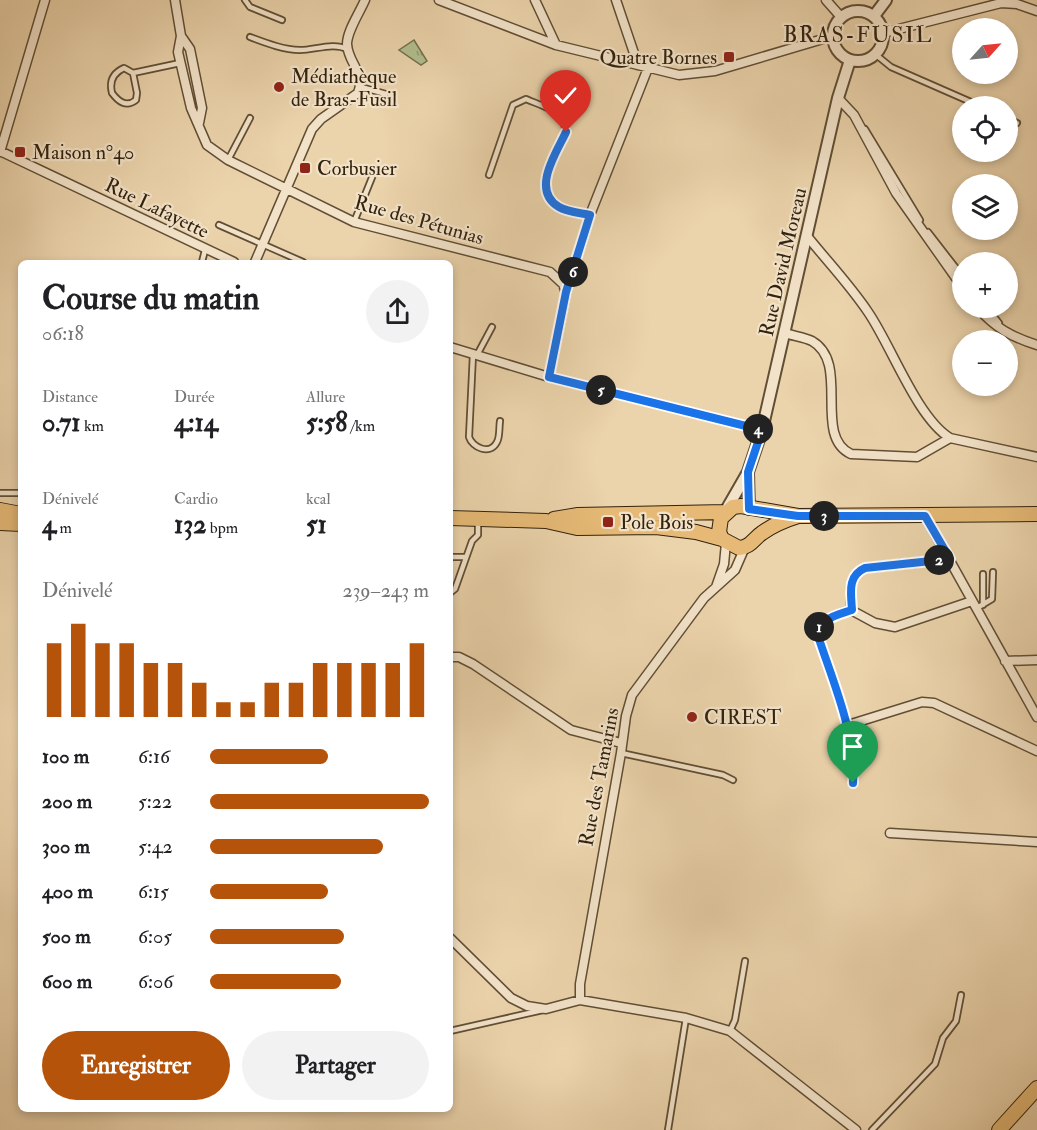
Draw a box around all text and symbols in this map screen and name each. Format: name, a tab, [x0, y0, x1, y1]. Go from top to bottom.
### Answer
north arrow	[952, 18, 1018, 84]
map controls	[952, 18, 1018, 396]
district label: BRAS-FUSIL	[783, 21, 933, 49]
place label: Quatre Bornes	[599, 45, 717, 70]
marker: Quatre Bornes	[722, 50, 736, 64]
place label: Médiathèque de Bras-Fusil	[291, 64, 397, 112]
pin	[540, 70, 591, 132]
icon: check	[549, 79, 582, 112]
marker: Médiathèque de Bras-Fusil	[272, 80, 286, 94]
button: locate	[952, 96, 1018, 162]
place label: Maison n°40	[32, 140, 134, 165]
marker: Maison n°40	[13, 145, 27, 159]
place label: Corbusier	[317, 156, 397, 181]
marker: Corbusier	[298, 161, 312, 175]
street label: Rue Lafayette	[101, 172, 213, 244]
button: layers	[952, 174, 1018, 240]
street label: Rue David Moreau	[754, 185, 812, 339]
street label: Rue des Pétunias	[351, 190, 487, 250]
button: +	[952, 252, 1018, 318]
pin: 6	[558, 257, 588, 287]
text: 6	[569, 262, 577, 282]
text: Course du matin	[42, 278, 259, 319]
button: share	[366, 280, 429, 343]
text: 06:18	[42, 321, 84, 346]
button: −	[952, 330, 1018, 396]
pin: 5	[586, 375, 616, 405]
text: 5	[597, 380, 605, 400]
text: Distance	[42, 387, 98, 407]
text: Durée	[174, 387, 215, 407]
text: Allure	[306, 387, 345, 407]
text: 0.71	[42, 407, 81, 439]
text: 4:14	[174, 407, 218, 439]
text: 5:58	[306, 407, 348, 439]
pin: 4	[743, 414, 773, 444]
text: km	[81, 416, 104, 436]
text: /km	[348, 416, 375, 436]
text: 4	[754, 419, 762, 439]
text: Dénivelé	[42, 489, 98, 509]
text: Cardio	[174, 489, 218, 509]
text: kcal	[306, 489, 331, 509]
pin: 3	[809, 501, 839, 531]
text: 3	[821, 506, 827, 526]
text: 4	[42, 509, 56, 541]
text: 132	[174, 509, 206, 541]
text: 51	[306, 509, 327, 541]
place label: Pole Bois	[620, 510, 693, 535]
marker: Pole Bois	[601, 515, 615, 529]
text: m	[56, 518, 72, 538]
text: bpm	[206, 518, 238, 538]
pin: 2	[924, 545, 954, 575]
text: 2	[935, 550, 943, 570]
text: Dénivelé	[42, 578, 112, 603]
text: 239–243 m	[343, 578, 429, 603]
pin: 1	[804, 612, 834, 642]
text: 1	[816, 617, 822, 637]
street label: Rue des Tamarins	[573, 705, 625, 849]
place label: CIREST	[704, 705, 782, 730]
marker: CIREST	[685, 710, 699, 724]
pin	[827, 721, 878, 783]
icon: arrive	[836, 730, 869, 763]
text: 100 m	[42, 744, 89, 769]
text: 6:16	[138, 744, 170, 769]
text: 200 m	[42, 789, 92, 814]
text: 5:22	[138, 789, 172, 814]
text: 300 m	[42, 834, 90, 859]
text: 5:42	[138, 834, 173, 859]
text: 400 m	[42, 879, 93, 904]
text: 6:15	[138, 879, 169, 904]
text: 500 m	[42, 924, 91, 949]
text: 6:05	[138, 924, 172, 949]
text: 600 m	[42, 969, 92, 994]
text: 6:06	[138, 969, 173, 994]
button: Enregistrer	[42, 1031, 230, 1100]
button: Partager	[242, 1031, 429, 1100]

